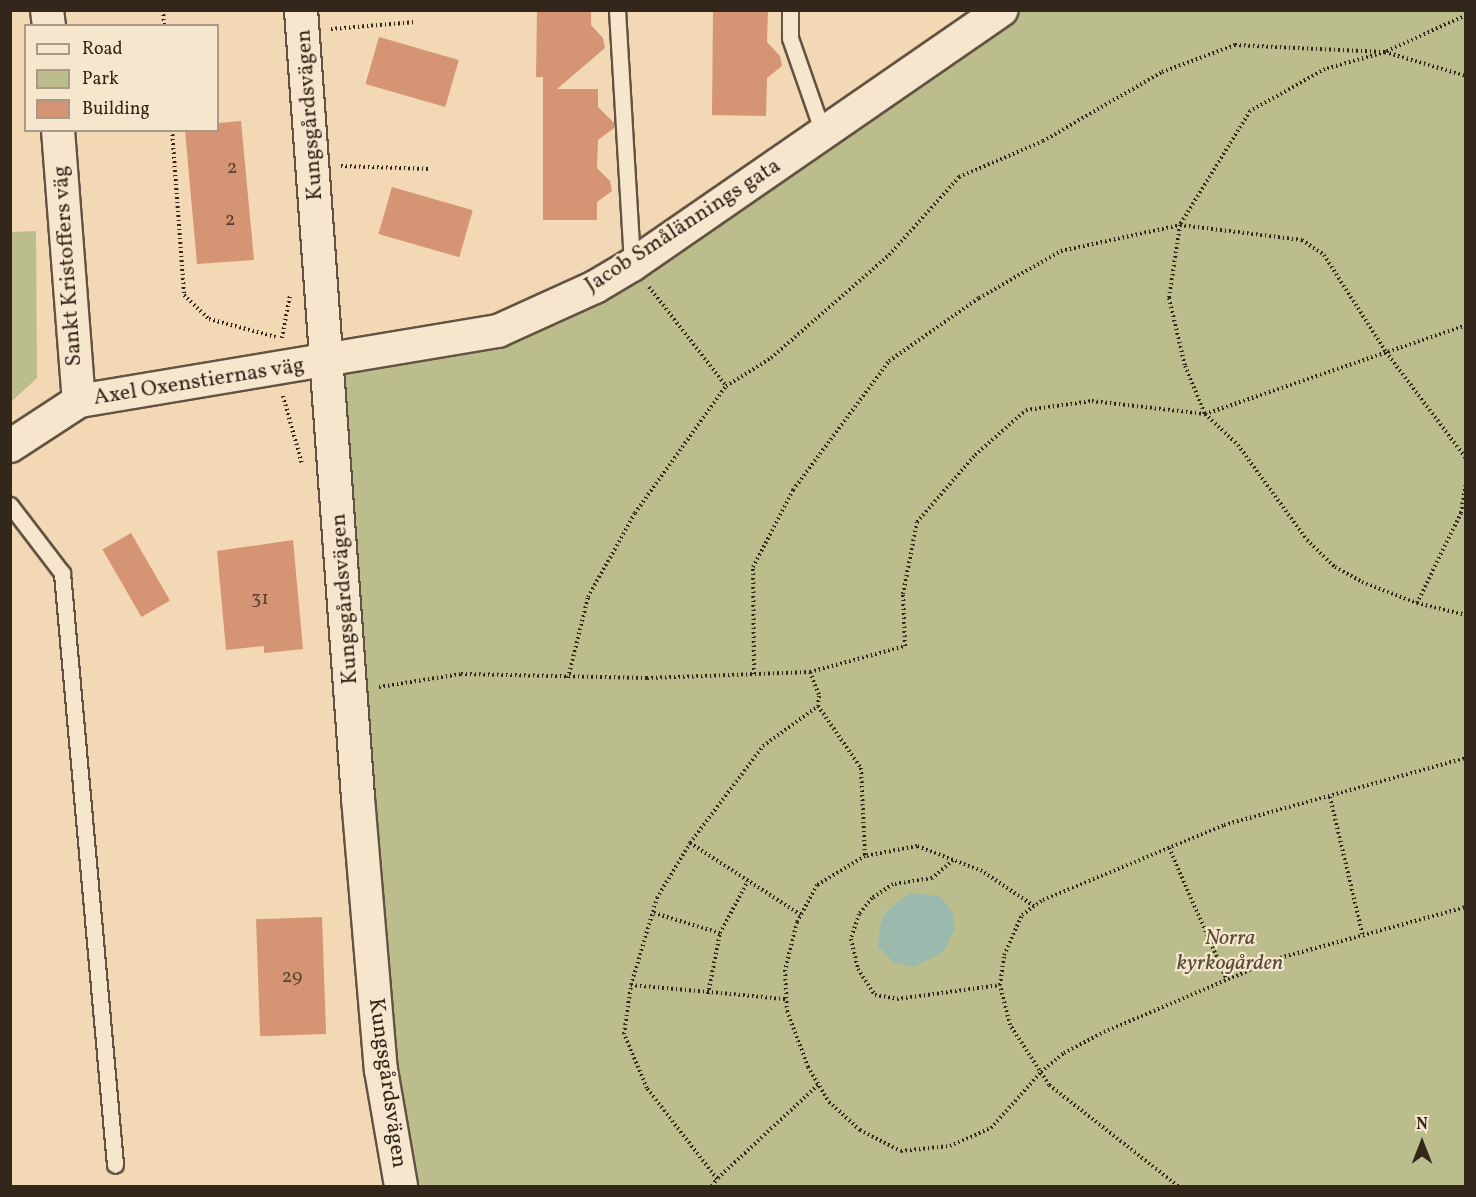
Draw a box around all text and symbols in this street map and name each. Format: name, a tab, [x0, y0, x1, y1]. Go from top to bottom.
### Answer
legend	[24, 24, 219, 132]
street label: Kungsgårdsvägen	[291, 29, 329, 201]
text: Road	[82, 37, 123, 62]
text: Park	[82, 67, 119, 92]
text: Building	[82, 97, 150, 122]
street label: Jacob Smålännings gata	[580, 153, 786, 299]
house number: 2	[227, 156, 237, 180]
street label: Sankt Kristoffers väg	[48, 165, 88, 367]
house number: 2	[225, 208, 235, 232]
street label: Axel Oxenstiernas väg	[91, 352, 307, 412]
street label: Kungsgårdsvägen	[326, 513, 364, 685]
house number: 31	[251, 587, 269, 611]
park label: Norra kyrkogården	[1177, 925, 1283, 976]
house number: 29	[282, 965, 302, 989]
street label: Kungsgårdsvägen	[362, 996, 412, 1170]
north arrow	[1392, 1113, 1452, 1173]
text: N	[1416, 1114, 1428, 1136]

